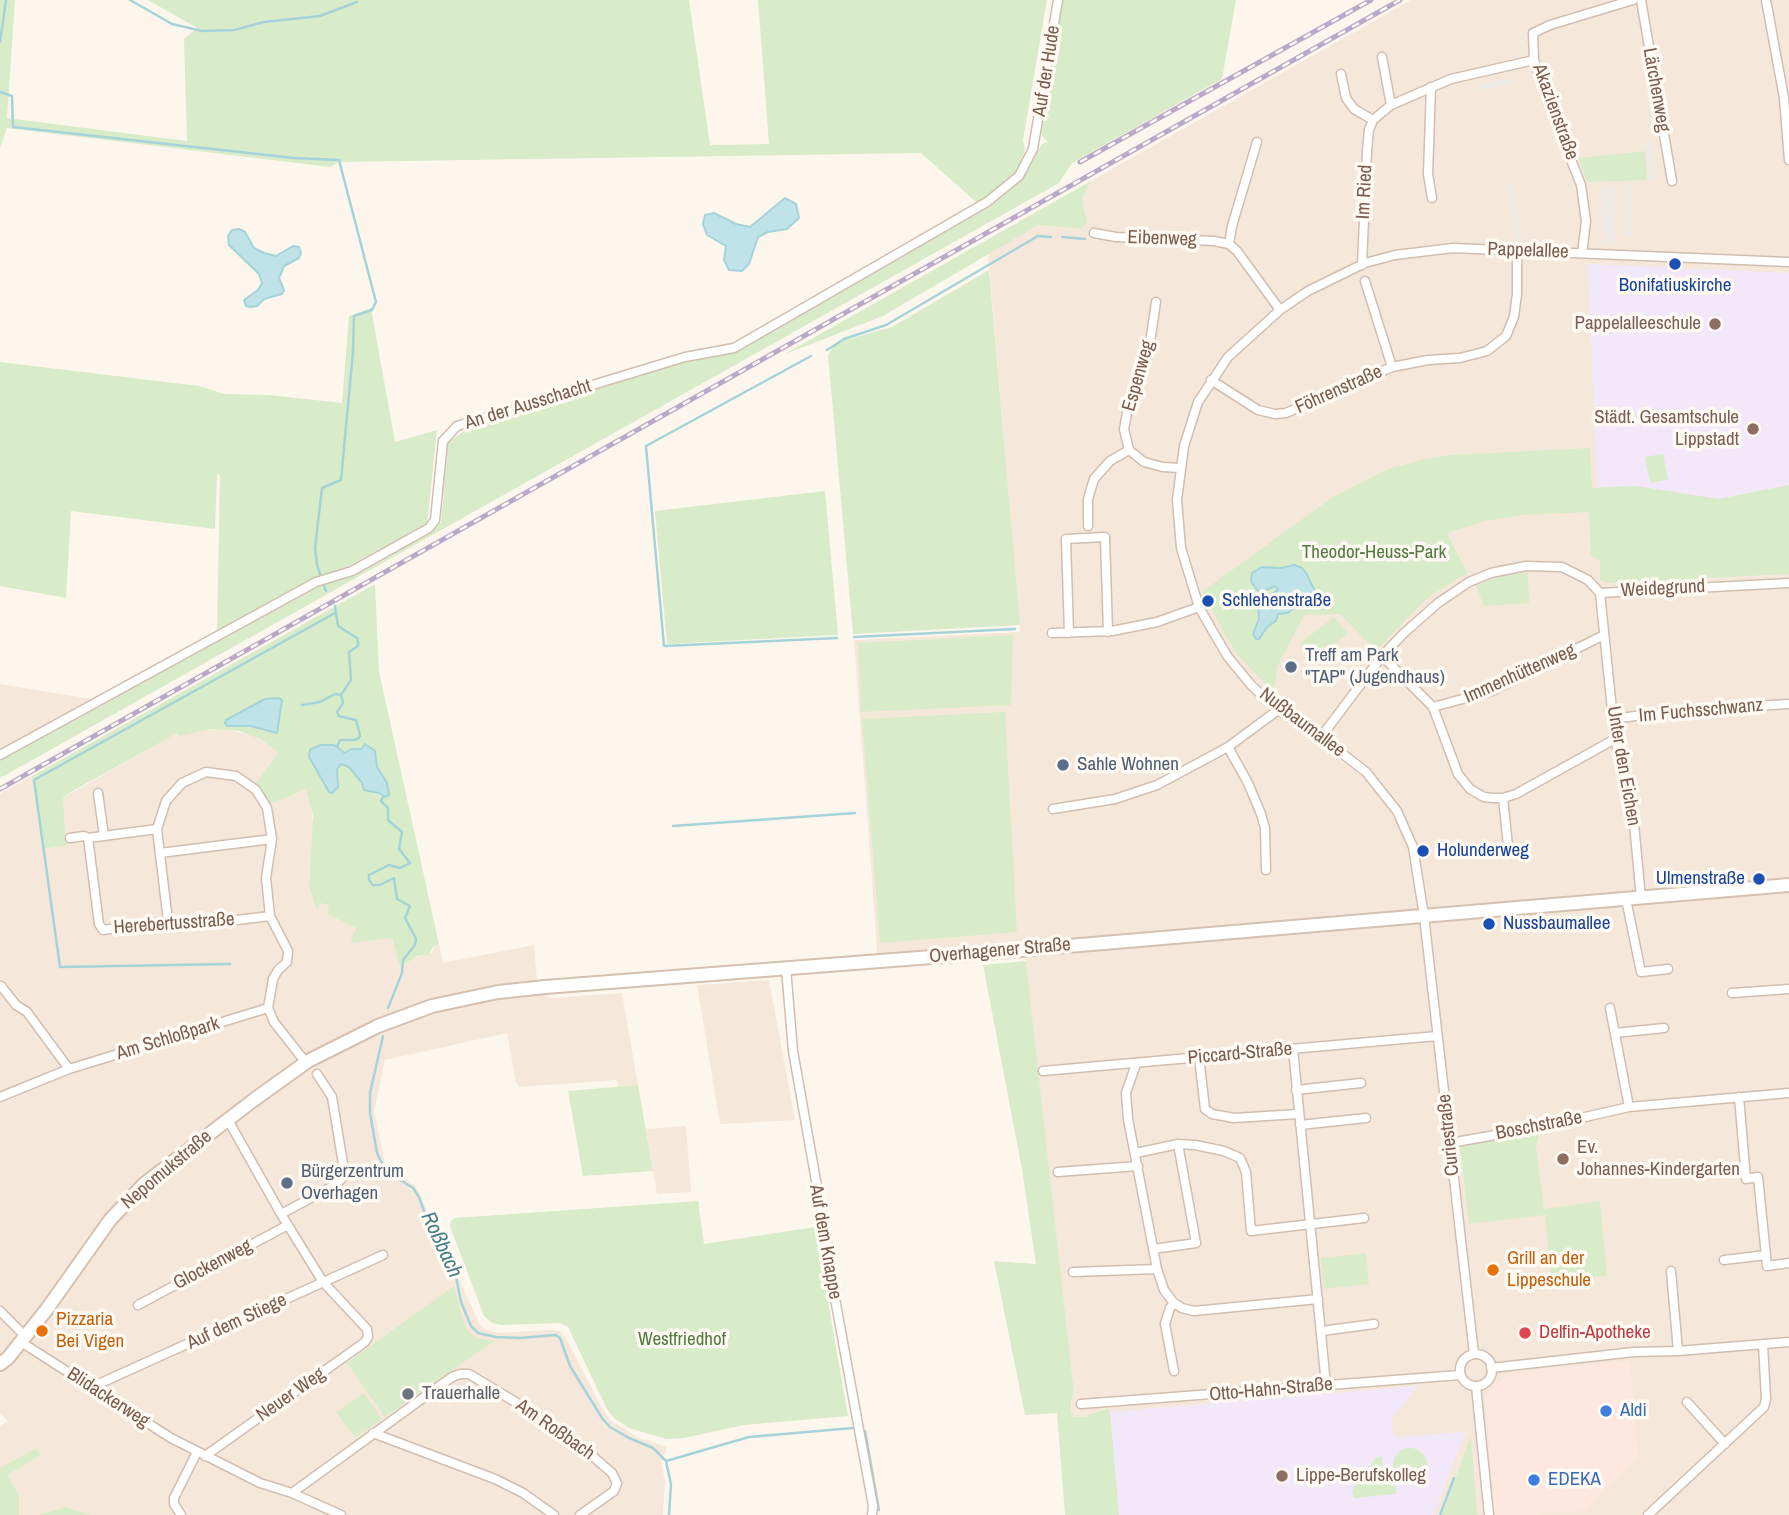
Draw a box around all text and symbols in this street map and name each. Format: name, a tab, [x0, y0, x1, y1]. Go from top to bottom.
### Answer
street label: Auf der Hude	[1029, 24, 1065, 118]
street label: Lärchenweg	[1637, 46, 1675, 134]
street label: Akazienstraße	[1527, 61, 1583, 163]
street label: Im Ried	[1352, 164, 1378, 220]
street label: Eibenweg	[1127, 226, 1197, 252]
street label: Pappelallee	[1487, 238, 1569, 264]
marker: Bonifatiuskirche	[1667, 256, 1683, 272]
place label: Bonifatiuskirche	[1619, 275, 1731, 297]
place label: Pappelalleeschule	[1575, 313, 1701, 335]
marker: Pappelalleeschule	[1707, 316, 1723, 332]
street label: Espenweg	[1118, 338, 1160, 414]
street label: Föhrenstraße	[1292, 361, 1386, 419]
street label: An der Ausschacht	[462, 375, 594, 435]
place label: Städt. Gesamtschule Lippstadt	[1594, 407, 1739, 451]
marker: Städt. Gesamtschule Lippstadt	[1745, 421, 1761, 437]
park label: Theodor-Heuss-Park	[1302, 542, 1446, 564]
street label: Weidegrund	[1620, 575, 1706, 603]
place label: Schlehenstraße	[1222, 590, 1331, 612]
marker: Schlehenstraße	[1200, 593, 1216, 609]
street label: Immenhüttenweg	[1461, 639, 1579, 709]
place label: Treff am Park "TAP" (Jugendhaus)	[1305, 645, 1445, 689]
marker: Treff am Park "TAP" (Jugendhaus)	[1283, 659, 1299, 675]
street label: Nußbaumallee	[1255, 683, 1349, 763]
street label: Im Fuchsschwanz	[1638, 694, 1764, 728]
street label: Unter den Eichen	[1601, 704, 1645, 828]
place label: Sahle Wohnen	[1077, 754, 1179, 776]
marker: Sahle Wohnen	[1055, 757, 1071, 773]
place label: Holunderweg	[1437, 840, 1529, 862]
marker: Holunderweg	[1415, 843, 1431, 859]
place label: Ulmenstraße	[1656, 868, 1745, 890]
marker: Ulmenstraße	[1751, 871, 1767, 887]
street label: Herebertusstraße	[113, 908, 235, 940]
place label: Nussbaumallee	[1503, 913, 1610, 935]
marker: Nussbaumallee	[1481, 916, 1497, 932]
street label: Overhagener Straße	[928, 933, 1072, 969]
street label: Am Schloßpark	[114, 1013, 222, 1065]
street label: Piccard-Straße	[1187, 1038, 1293, 1070]
street label: Curiestraße	[1433, 1093, 1465, 1177]
street label: Boschstraße	[1494, 1106, 1584, 1146]
street label: Nepomukstraße	[117, 1126, 217, 1214]
place label: Ev. Johannes-Kindergarten	[1577, 1137, 1740, 1181]
marker: Ev. Johannes-Kindergarten	[1555, 1151, 1571, 1167]
place label: Bürgerzentrum Overhagen	[301, 1161, 404, 1205]
marker: Bürgerzentrum Overhagen	[279, 1175, 295, 1191]
street label: Auf dem Knappe	[804, 1183, 846, 1301]
water label: Roßbach	[415, 1208, 467, 1282]
street label: Glockenweg	[170, 1235, 256, 1295]
place label: Grill an der Lippeschule	[1507, 1248, 1591, 1292]
marker: Grill an der Lippeschule	[1485, 1262, 1501, 1278]
street label: Auf dem Stiege	[184, 1289, 290, 1355]
place label: Pizzaria Bei Vigen	[56, 1309, 124, 1353]
place label: Delfin-Apotheke	[1539, 1322, 1651, 1344]
marker: Pizzaria Bei Vigen	[34, 1323, 50, 1339]
marker: Delfin-Apotheke	[1517, 1325, 1533, 1341]
park label: Westfriedhof	[638, 1329, 726, 1351]
street label: Blidackerweg	[63, 1363, 153, 1433]
street label: Neuer Weg	[252, 1363, 330, 1427]
street label: Otto-Hahn-Straße	[1208, 1373, 1334, 1407]
place label: Trauerhalle	[422, 1383, 500, 1405]
marker: Trauerhalle	[400, 1386, 416, 1402]
street label: Am Roßbach	[511, 1395, 599, 1465]
place label: Aldi	[1620, 1400, 1647, 1422]
marker: Aldi	[1598, 1403, 1614, 1419]
place label: Lippe-Berufskolleg	[1296, 1465, 1426, 1487]
marker: Lippe-Berufskolleg	[1274, 1468, 1290, 1484]
place label: EDEKA	[1548, 1469, 1601, 1491]
marker: EDEKA	[1526, 1472, 1542, 1488]

